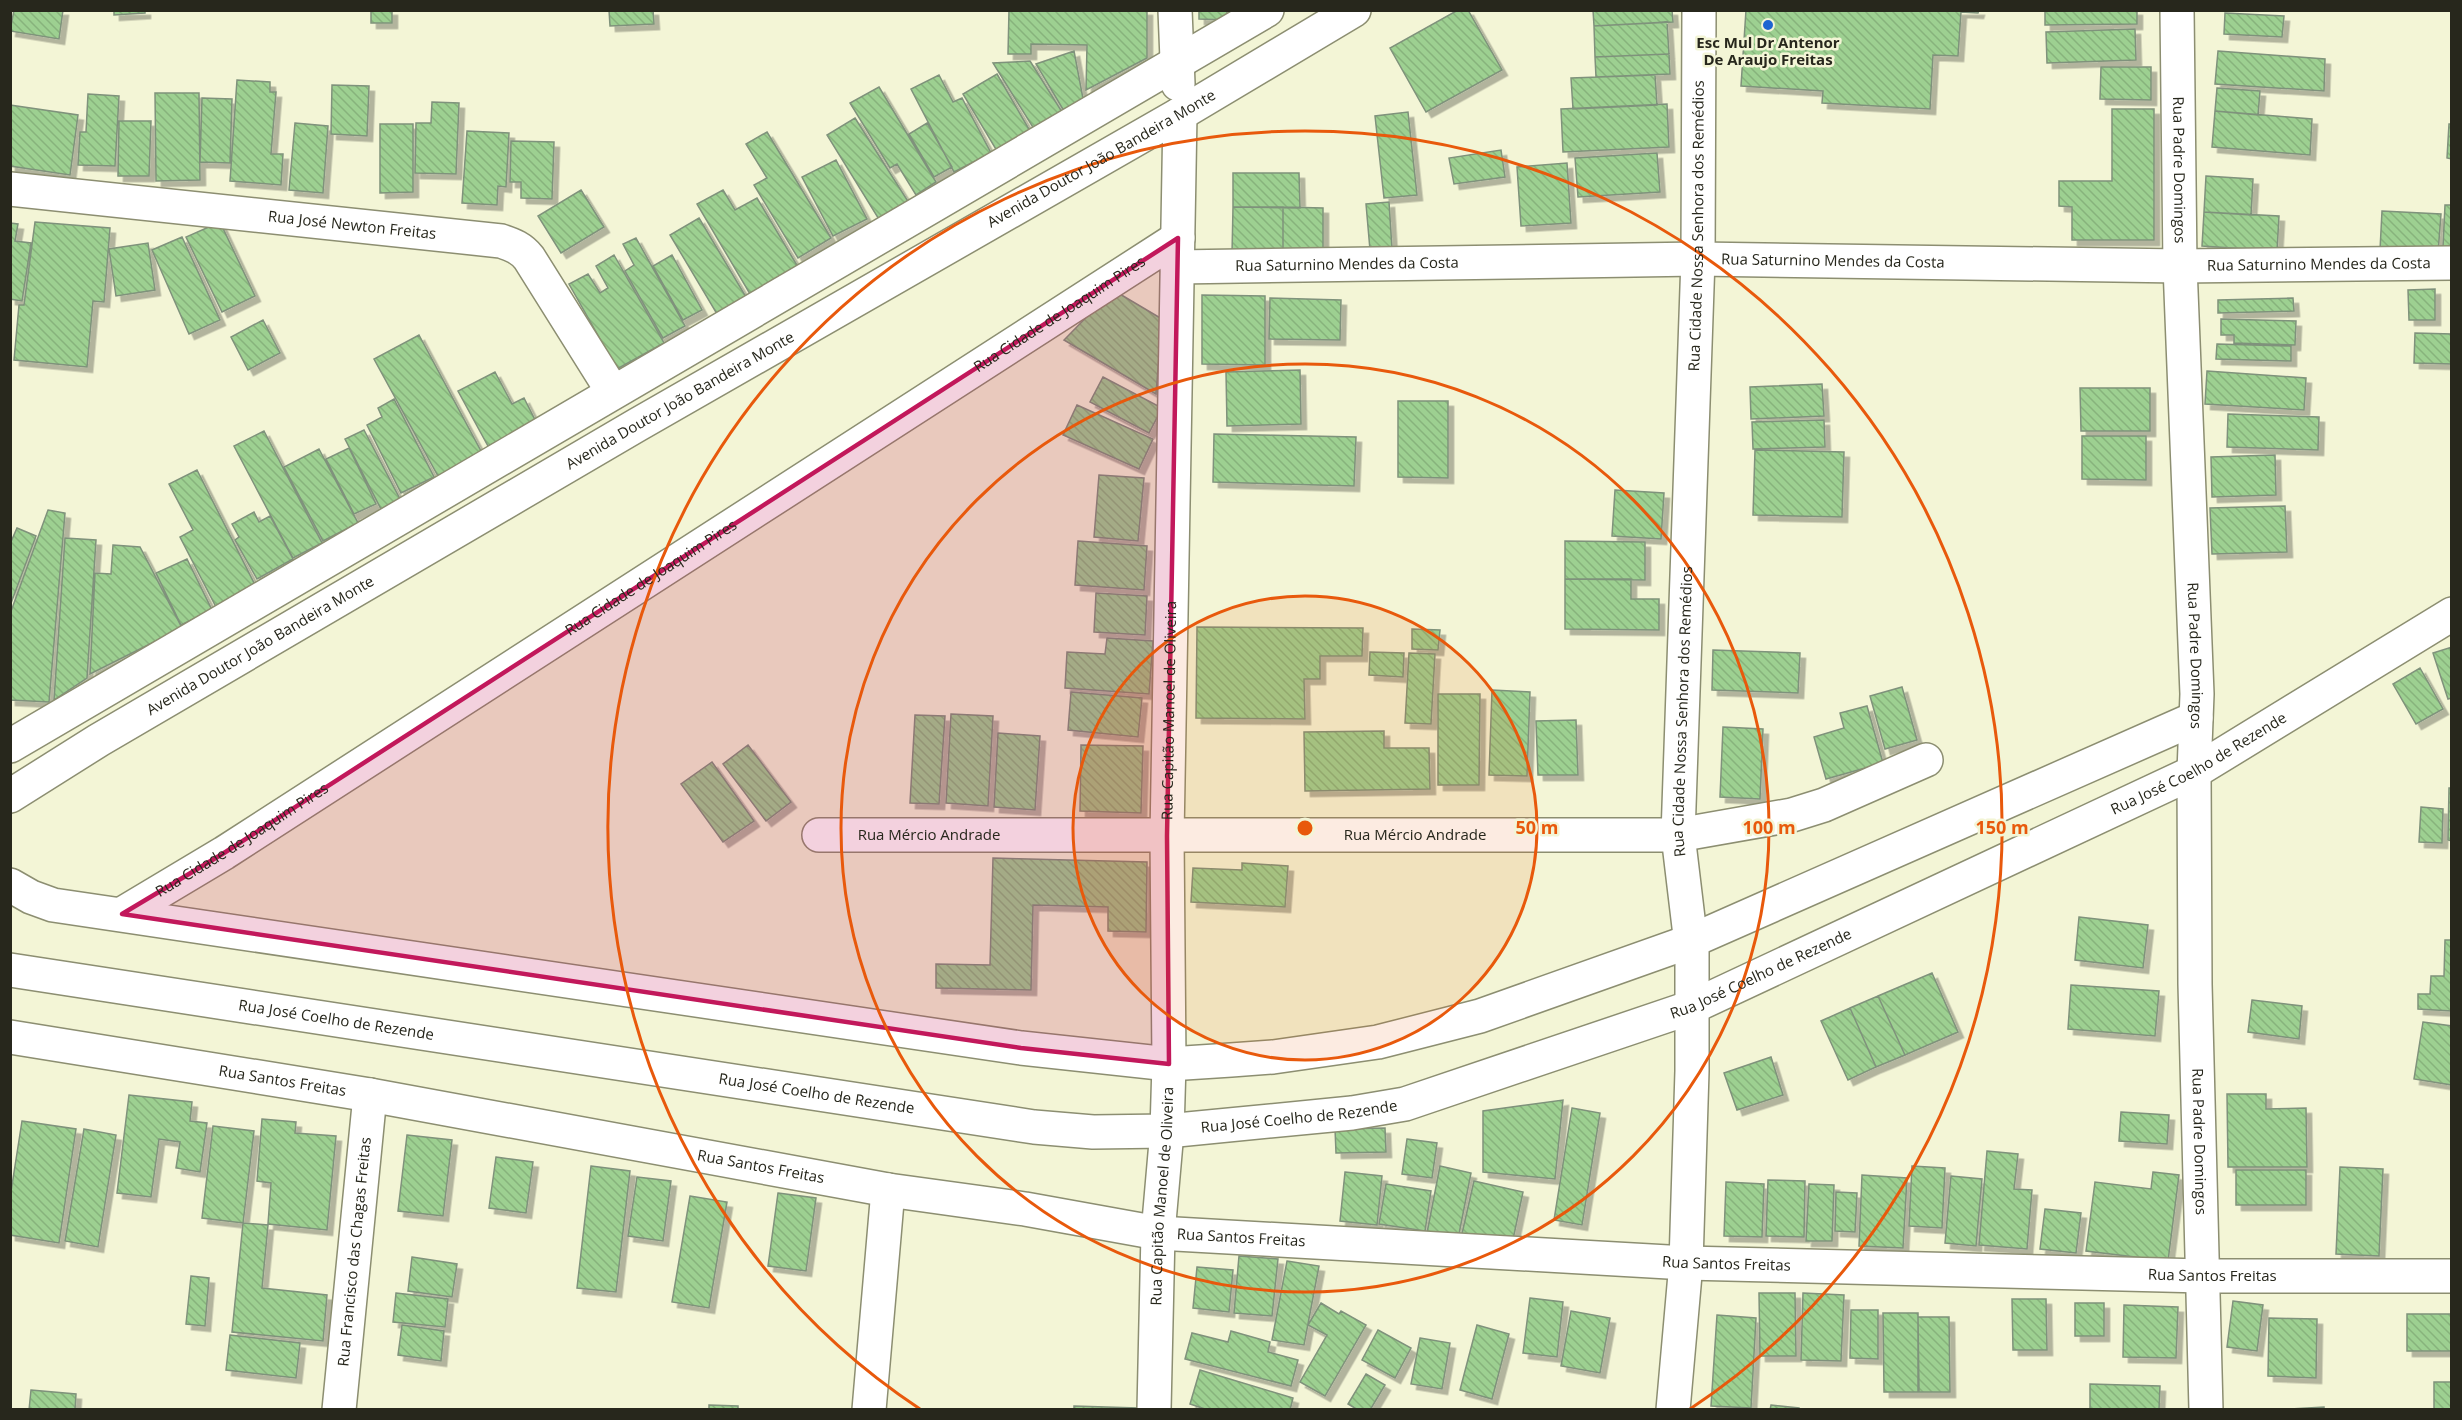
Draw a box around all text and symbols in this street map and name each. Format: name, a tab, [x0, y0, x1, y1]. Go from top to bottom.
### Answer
marker: Esc Mul Dr Antenor De Araujo Freitas	[1761, 18, 1775, 32]
place label: Esc Mul Dr Antenor De Araujo Freitas	[1696, 32, 1840, 69]
street label: Rua Cidade Nossa Senhora dos Remédios	[1683, 80, 1708, 372]
street label: Avenida Doutor João Bandeira Monte	[983, 84, 1219, 231]
street label: Rua Padre Domingos	[2169, 96, 2191, 244]
street label: Rua José Newton Freitas	[267, 205, 437, 243]
street label: Rua Saturnino Mendes da Costa	[1721, 248, 1945, 272]
street label: Rua Cidade de Joaquim Pires	[969, 251, 1149, 376]
street label: Rua Saturnino Mendes da Costa	[1235, 252, 1459, 275]
street label: Rua Saturnino Mendes da Costa	[2207, 252, 2431, 275]
street label: Avenida Doutor João Bandeira Monte	[562, 326, 797, 474]
street label: Rua Cidade de Joaquim Pires	[561, 514, 740, 640]
street label: Rua Cidade Nossa Senhora dos Remédios	[1667, 566, 1696, 858]
street label: Avenida Doutor João Bandeira Monte	[142, 570, 377, 719]
street label: Rua Padre Domingos	[2184, 582, 2208, 730]
street label: Rua Capitão Manoel de Oliveira	[1156, 601, 1180, 820]
street label: Rua José Coelho de Rezende	[2107, 707, 2290, 819]
street label: Rua Cidade de Joaquim Pires	[151, 777, 332, 901]
text: 50 m	[1516, 815, 1558, 839]
text: 100 m	[1742, 815, 1796, 839]
text: 150 m	[1975, 815, 2029, 839]
centre of rings	[1295, 818, 1315, 838]
street label: Rua Mércio Andrade	[858, 824, 1000, 844]
street label: Rua Mércio Andrade	[1344, 824, 1486, 844]
street label: Rua José Coelho de Rezende	[1667, 923, 1854, 1023]
street label: Rua José Coelho de Rezende	[237, 994, 436, 1044]
street label: Rua Santos Freitas	[217, 1060, 348, 1100]
street label: Rua José Coelho de Rezende	[718, 1068, 916, 1118]
street label: Rua Padre Domingos	[2188, 1068, 2212, 1215]
street label: Rua Capitão Manoel de Oliveira	[1145, 1086, 1177, 1306]
street label: Rua José Coelho de Rezende	[1200, 1094, 1399, 1137]
street label: Rua Francisco das Chagas Freitas	[332, 1136, 375, 1367]
street label: Rua Santos Freitas	[696, 1144, 826, 1187]
street label: Rua Santos Freitas	[1176, 1223, 1306, 1250]
street label: Rua Santos Freitas	[1661, 1251, 1791, 1275]
street label: Rua Santos Freitas	[2148, 1264, 2277, 1285]

